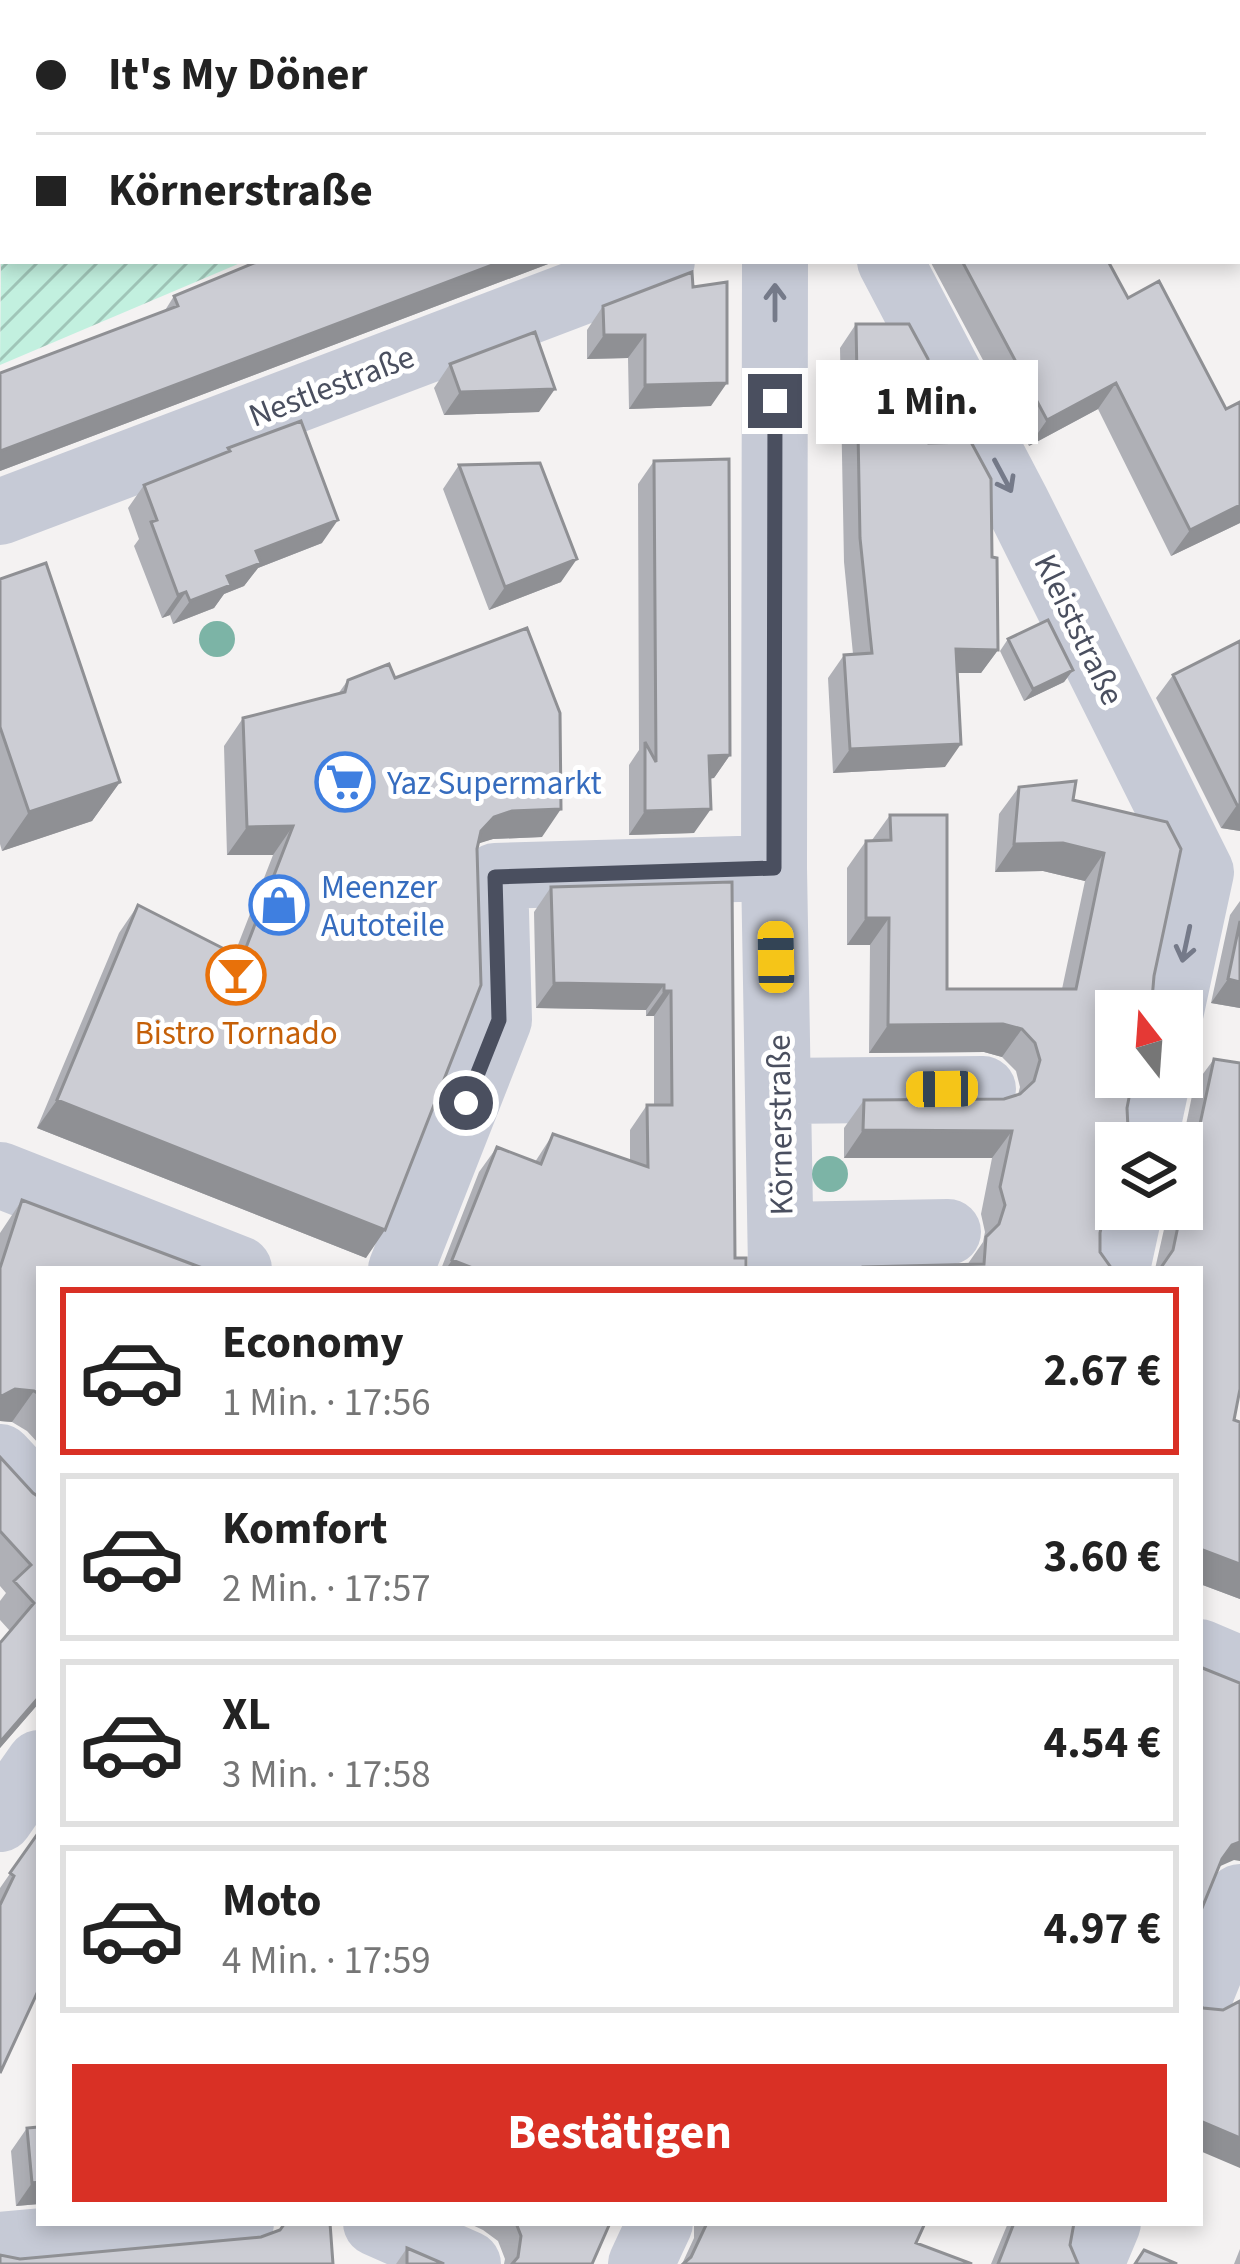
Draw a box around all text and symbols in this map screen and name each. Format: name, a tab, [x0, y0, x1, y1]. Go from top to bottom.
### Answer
text: It's My Döner	[108, 43, 368, 107]
text: Körnerstraße	[108, 159, 373, 223]
one-way arrow	[764, 283, 786, 322]
street label: Nestlestraße	[242, 333, 421, 439]
callout: 1 Min.	[817, 359, 1039, 443]
route end	[748, 374, 802, 428]
text: 1 Min.	[876, 374, 978, 430]
one-way arrow	[992, 458, 1015, 493]
street label: Kleiststraße	[1022, 546, 1136, 713]
supermarket icon: Yaz Supermarkt	[314, 751, 376, 813]
place label: Yaz Supermarkt	[386, 760, 602, 807]
place label: Meenzer Autoteile	[321, 864, 445, 949]
shop icon: Meenzer Autoteile	[248, 874, 310, 936]
car	[757, 921, 795, 993]
one-way arrow	[1173, 925, 1196, 963]
bar icon: Bistro Tornado	[205, 944, 267, 1006]
north arrow	[1095, 990, 1203, 1098]
map controls	[1095, 990, 1203, 1230]
place label: Bistro Tornado	[134, 1010, 338, 1057]
street label: Körnerstraße	[755, 1034, 806, 1216]
car	[906, 1070, 978, 1108]
route start	[439, 1076, 493, 1130]
button: layers	[1095, 1122, 1203, 1230]
text: Economy	[222, 1311, 404, 1375]
icon: car	[78, 1317, 186, 1425]
text: 2.67 €	[1043, 1339, 1161, 1403]
text: 1 Min. · 17:56	[222, 1375, 431, 1431]
text: Komfort	[222, 1497, 387, 1561]
icon: car	[78, 1503, 186, 1611]
text: 3.60 €	[1043, 1525, 1161, 1589]
text: 2 Min. · 17:57	[222, 1561, 431, 1617]
text: XL	[222, 1683, 271, 1747]
icon: car	[78, 1689, 186, 1797]
text: 4.54 €	[1043, 1711, 1161, 1775]
text: 3 Min. · 17:58	[222, 1747, 431, 1803]
text: Moto	[222, 1869, 321, 1933]
icon: car	[78, 1875, 186, 1983]
text: 4.97 €	[1043, 1897, 1161, 1961]
text: 4 Min. · 17:59	[222, 1933, 431, 1989]
button: Bestätigen	[72, 2064, 1167, 2202]

